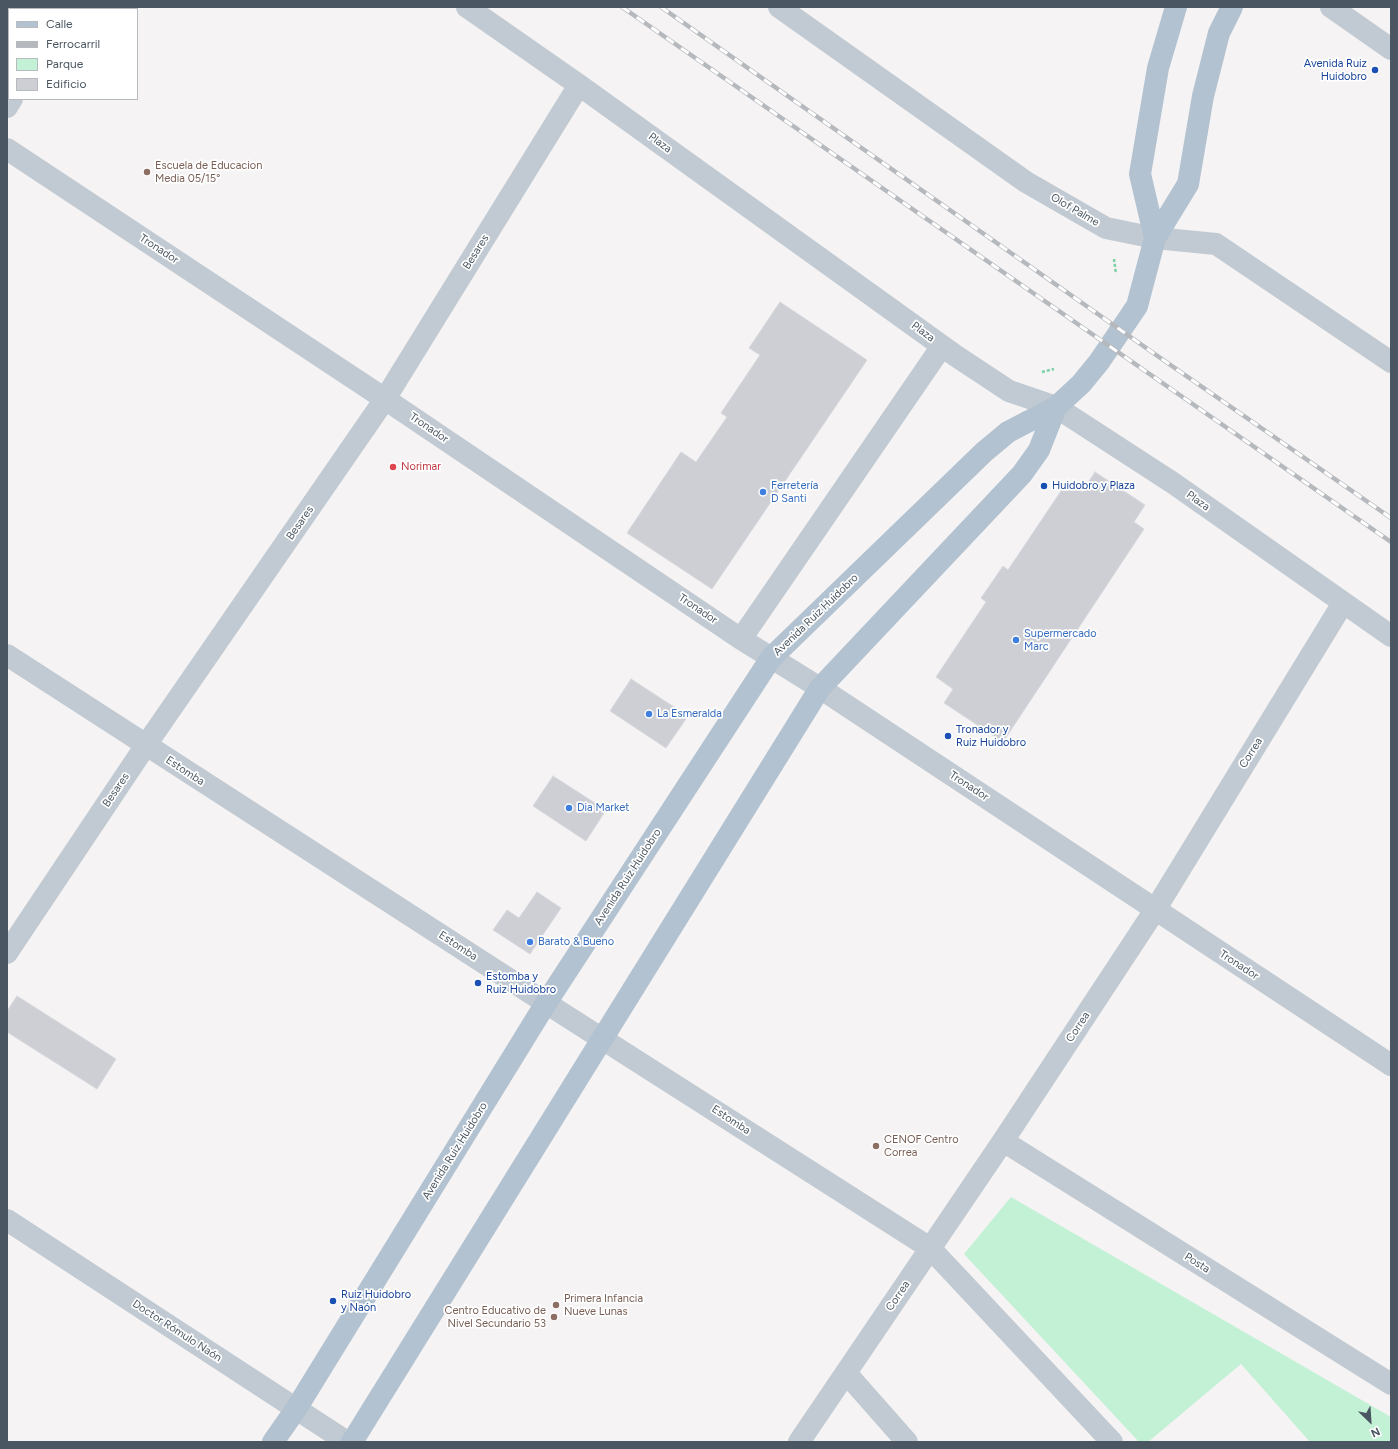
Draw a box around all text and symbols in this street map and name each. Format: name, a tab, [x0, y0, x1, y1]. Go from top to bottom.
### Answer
legend	[8, 8, 138, 100]
text: Calle	[46, 17, 73, 31]
text: Ferrocarril	[46, 37, 100, 51]
text: Parque	[46, 57, 83, 71]
place label: Avenida Ruiz Huidobro	[1304, 57, 1367, 83]
marker: Avenida Ruiz Huidobro	[1370, 65, 1380, 75]
text: Edificio	[46, 77, 86, 91]
street label: Plaza	[646, 130, 674, 156]
place label: Escuela de Educacion Media 05/15°	[155, 159, 262, 185]
marker: Escuela de Educacion Media 05/15°	[142, 167, 152, 177]
street label: Olof Palme	[1048, 191, 1102, 229]
street label: Tronador	[137, 231, 181, 267]
street label: Besares	[460, 232, 492, 272]
street label: Plaza	[909, 319, 937, 345]
street label: Tronador	[407, 410, 451, 446]
place label: Norimar	[401, 460, 441, 474]
marker: Norimar	[388, 462, 398, 472]
place label: Ferretería D Santi	[771, 479, 818, 505]
place label: Huidobro y Plaza	[1052, 479, 1135, 493]
marker: Huidobro y Plaza	[1039, 481, 1049, 491]
marker: Ferretería D Santi	[758, 487, 768, 497]
street label: Plaza	[1184, 488, 1212, 514]
street label: Besares	[284, 504, 316, 542]
street label: Avenida Ruiz Huidobro	[771, 571, 861, 659]
street label: Tronador	[676, 591, 720, 627]
place label: Supermercado Marc	[1024, 627, 1097, 653]
marker: Supermercado Marc	[1011, 635, 1021, 645]
place label: La Esmeralda	[657, 707, 722, 721]
marker: La Esmeralda	[644, 709, 654, 719]
place label: Tronador y Ruiz Huidobro	[956, 723, 1026, 749]
marker: Tronador y Ruiz Huidobro	[943, 731, 953, 741]
street label: Correa	[1237, 735, 1265, 771]
street label: Estomba	[163, 754, 207, 788]
street label: Tronador	[947, 768, 991, 804]
street label: Besares	[100, 770, 132, 810]
place label: Dia Market	[577, 801, 629, 815]
marker: Dia Market	[564, 803, 574, 813]
street label: Avenida Ruiz Huidobro	[592, 826, 664, 928]
street label: Estomba	[436, 929, 480, 963]
place label: Barato & Bueno	[538, 935, 614, 949]
marker: Barato & Bueno	[525, 937, 535, 947]
street label: Tronador	[1217, 947, 1261, 983]
place label: Estomba y Ruiz Huidobro	[486, 970, 556, 996]
marker: Estomba y Ruiz Huidobro	[473, 978, 483, 988]
street label: Correa	[1063, 1009, 1093, 1045]
street label: Avenida Ruiz Huidobro	[420, 1100, 490, 1202]
street label: Estomba	[709, 1103, 753, 1137]
place label: CENOF Centro Correa	[884, 1133, 959, 1159]
marker: CENOF Centro Correa	[871, 1141, 881, 1151]
street label: Posta	[1182, 1250, 1212, 1276]
street label: Correa	[883, 1278, 913, 1314]
place label: Ruiz Huidobro y Naón	[341, 1288, 411, 1314]
place label: Primera Infancia Nueve Lunas	[564, 1292, 643, 1318]
marker: Ruiz Huidobro y Naón	[328, 1296, 338, 1306]
street label: Doctor Rómulo Naón	[130, 1297, 224, 1365]
marker: Primera Infancia Nueve Lunas	[551, 1300, 561, 1310]
place label: Centro Educativo de Nivel Secundario 53	[444, 1304, 546, 1330]
marker: Centro Educativo de Nivel Secundario 53	[549, 1312, 559, 1322]
north arrow	[1350, 1401, 1390, 1441]
text: N	[1369, 1425, 1382, 1440]

